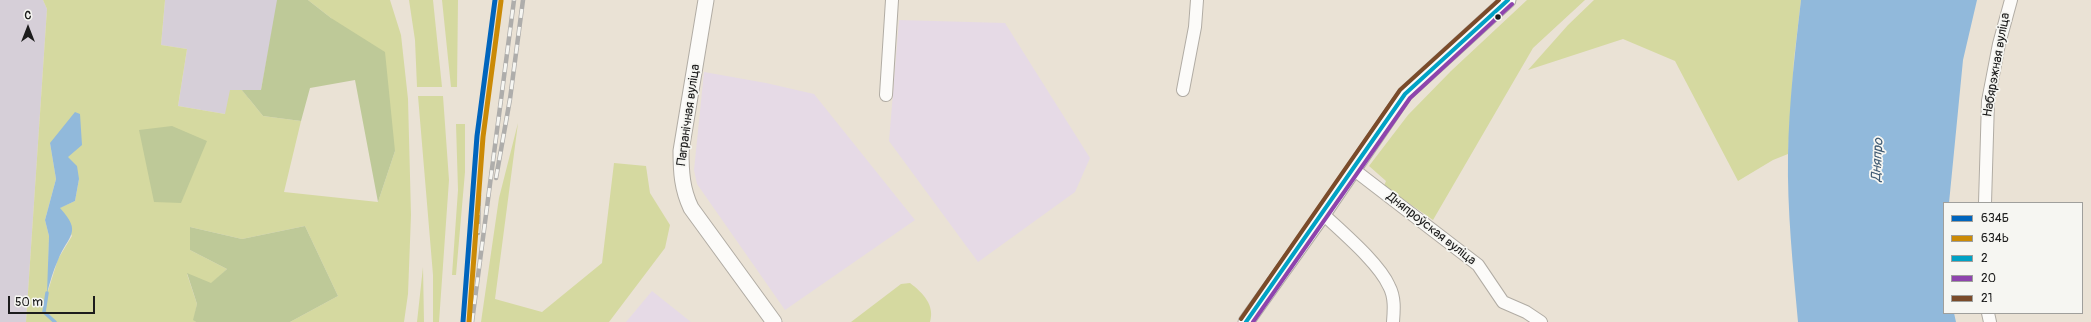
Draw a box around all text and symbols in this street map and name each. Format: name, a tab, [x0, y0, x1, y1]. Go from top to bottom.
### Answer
north arrow	[8, 8, 48, 48]
text: С	[25, 9, 31, 22]
unlabelled marker	[1493, 12, 1503, 22]
street label: Набярэжная вуліца	[1980, 12, 2014, 118]
street label: Пагранічная вуліца	[674, 63, 704, 167]
water label: Дняпро	[1868, 138, 1888, 182]
street label: Дняпроўская вуліца	[1383, 189, 1479, 269]
legend	[1943, 202, 2083, 314]
text: 634Б	[1981, 211, 2009, 226]
text: 634Ь	[1981, 231, 2009, 246]
text: 2	[1981, 251, 1988, 266]
text: 20	[1981, 271, 1996, 286]
scale bar	[10, 288, 97, 314]
text: 21	[1981, 291, 1992, 306]
text: 50 m	[15, 295, 43, 310]

